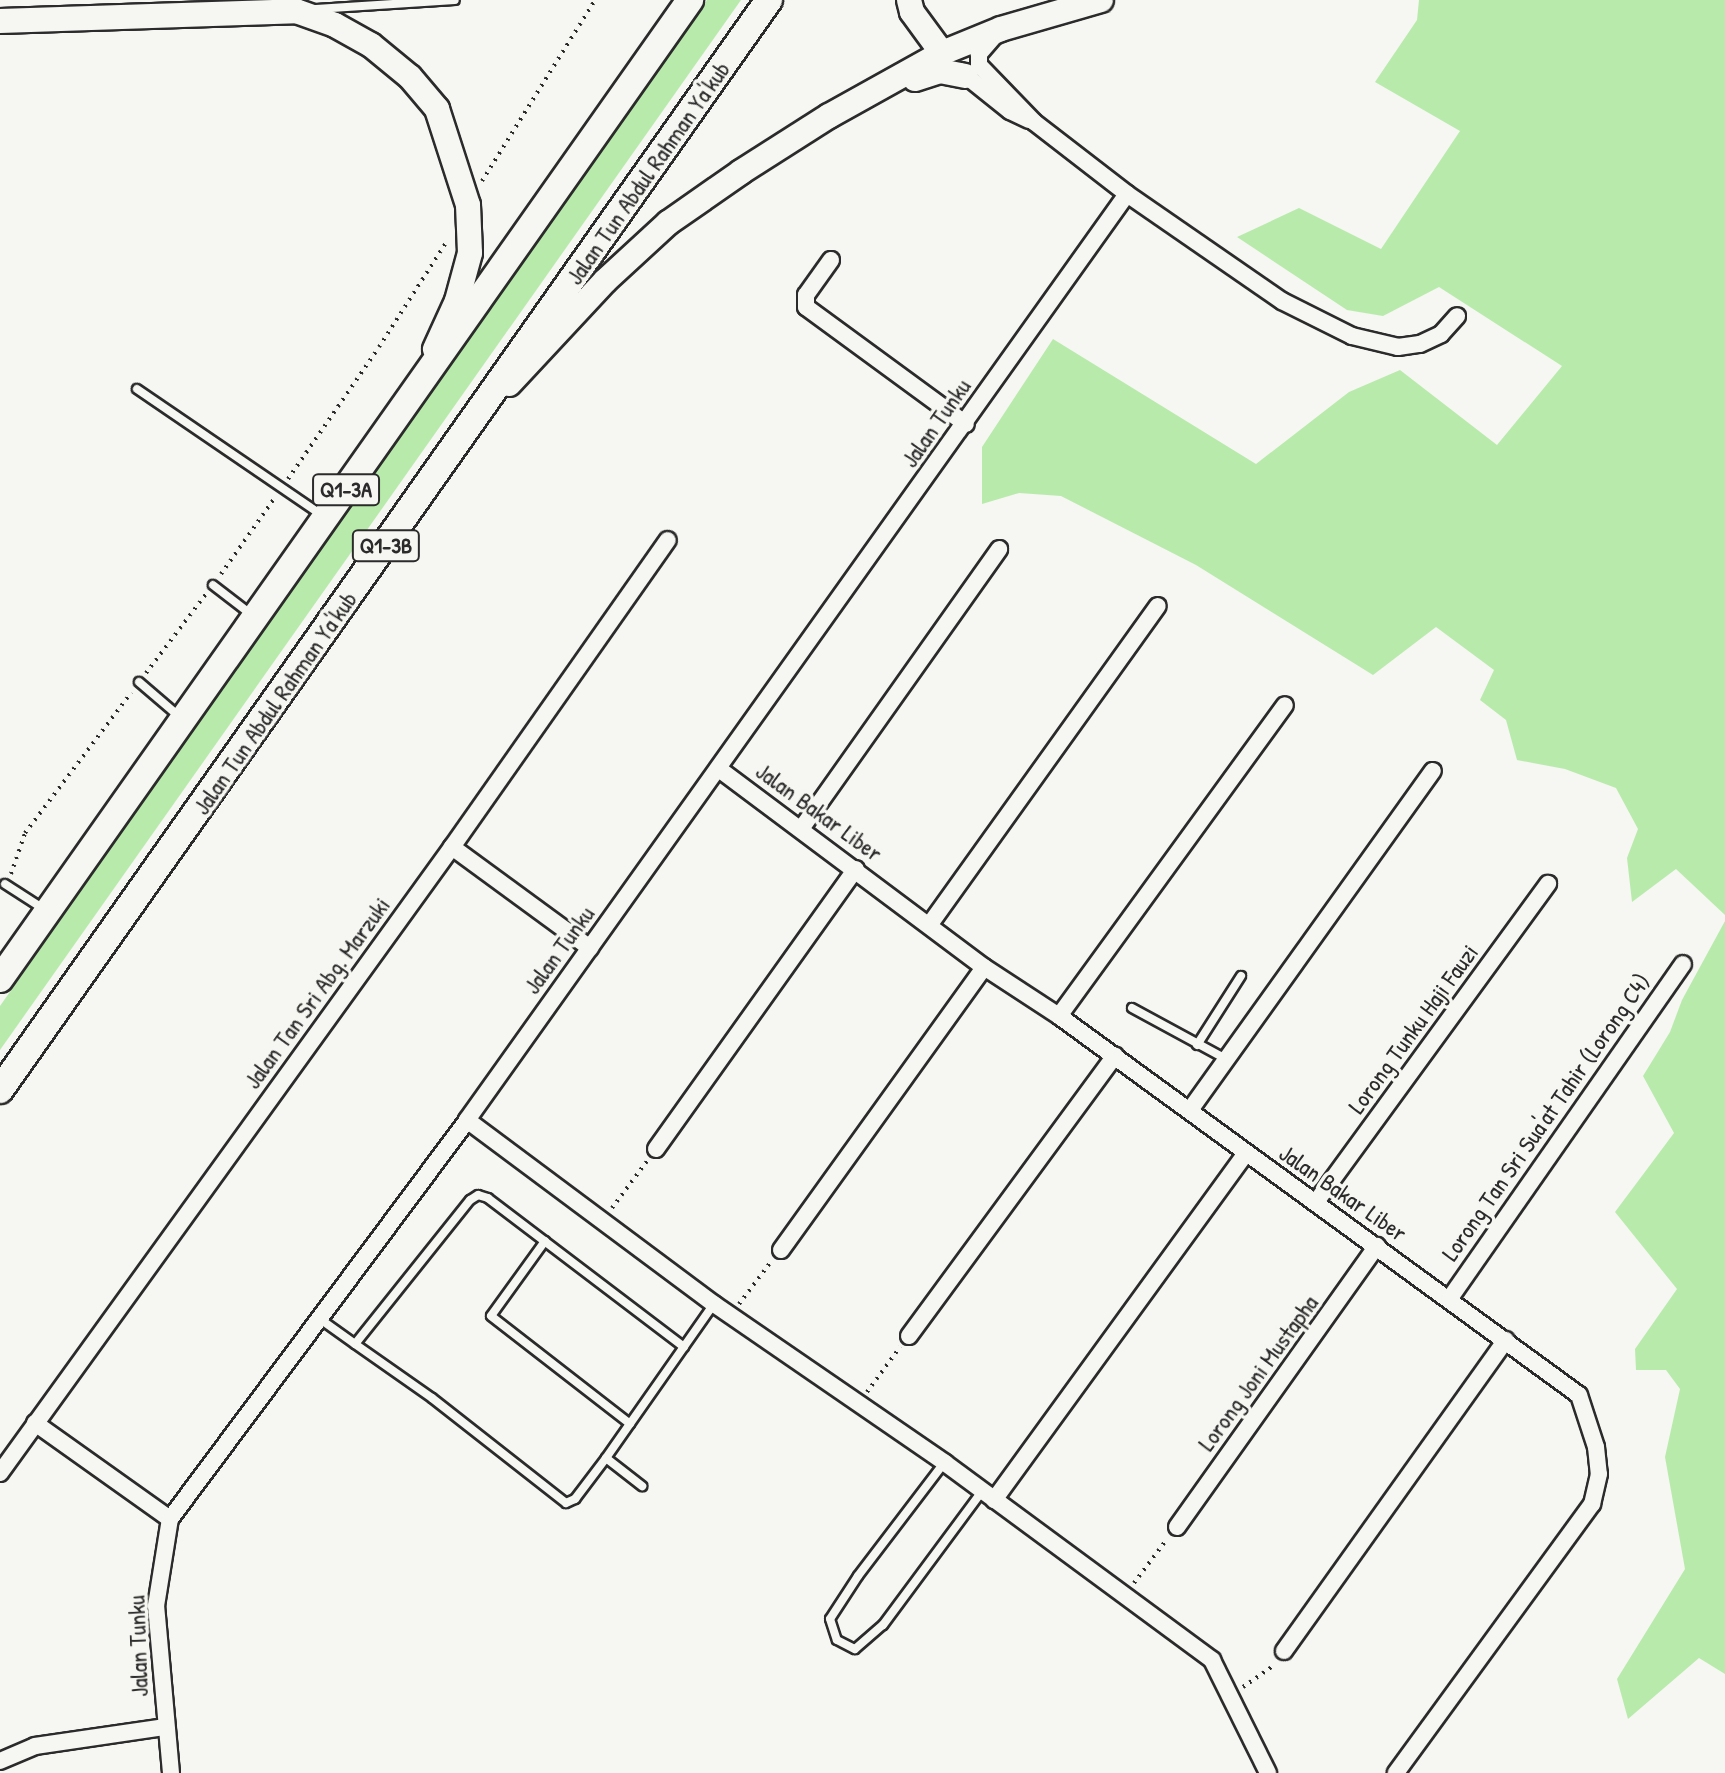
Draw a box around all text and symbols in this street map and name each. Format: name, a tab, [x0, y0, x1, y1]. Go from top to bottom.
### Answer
street label: Jalan Tun Abdul Rahman Ya'kub	[560, 56, 736, 290]
street label: Jalan Tunku	[895, 373, 977, 473]
road number: Q1-3A	[312, 472, 380, 508]
road number: Q1-3B	[350, 528, 422, 564]
street label: Jalan Tun Abdul Rahman Ya'kub	[187, 586, 363, 820]
street label: Jalan Bakar Liber	[750, 757, 888, 867]
street label: Jalan Tan Sri Abg. Marzuki	[238, 892, 396, 1094]
street label: Jalan Tunku	[517, 900, 601, 1000]
street label: Lorong Tunku Haji Fauzi	[1342, 939, 1484, 1119]
street label: Lorong Tan Sri Sua'at Tahir (Lorong C4)	[1435, 968, 1657, 1266]
street label: Jalan Bakar Liber	[1274, 1138, 1412, 1248]
street label: Lorong Joni Mustapha	[1192, 1290, 1324, 1456]
street label: Jalan Tunku	[122, 1595, 154, 1697]

